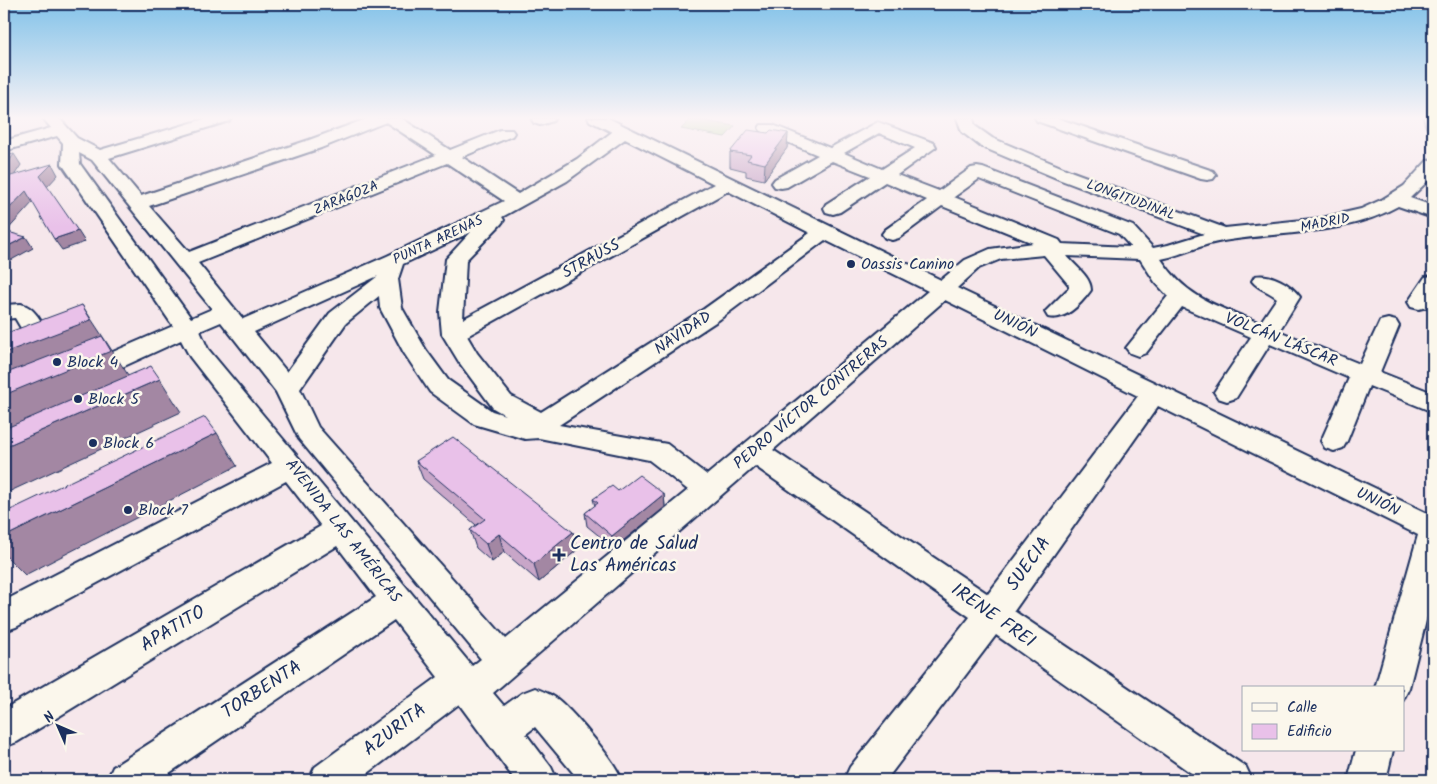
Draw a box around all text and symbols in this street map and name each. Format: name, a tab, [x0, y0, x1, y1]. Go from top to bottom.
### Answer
street label: LONGITUDINAL	[1083, 174, 1179, 226]
street label: ZARAGOZA	[310, 175, 382, 221]
street label: MADRID	[1298, 207, 1352, 239]
street label: PUNTA ARENAS	[389, 209, 487, 271]
street label: STRAUSS	[558, 233, 625, 285]
place label: Oassis Canino	[861, 252, 954, 277]
marker: Oassis Canino	[845, 258, 857, 270]
street label: UNIÓN	[989, 303, 1041, 345]
street label: NAVIDAD	[649, 305, 717, 361]
street label: VOLCÁN LÁSCAR	[1221, 306, 1341, 374]
street label: PEDRO VÍCTOR CONTRERAS	[728, 330, 895, 476]
place label: Block 4	[67, 350, 118, 375]
marker: Block 4	[51, 356, 63, 368]
place label: Block 5	[88, 387, 140, 412]
marker: Block 5	[72, 393, 84, 405]
place label: Block 6	[103, 431, 154, 456]
marker: Block 6	[87, 437, 99, 449]
street label: AVENIDA LAS AMÉRICAS	[279, 454, 408, 609]
street label: UNIÓN	[1352, 481, 1404, 523]
place label: Block 7	[138, 498, 188, 523]
marker: Block 7	[122, 504, 134, 516]
place label: Centro de Salud Las Américas	[570, 529, 698, 581]
street label: SUECIA	[999, 530, 1059, 598]
marker: Centro de Salud Las Américas	[552, 548, 566, 562]
street label: IRENE FREI	[944, 576, 1042, 656]
street label: APATITO	[135, 598, 212, 660]
street label: TORBENTA	[216, 653, 308, 727]
legend	[1242, 686, 1404, 752]
street label: AZURITA	[357, 696, 433, 764]
text: Calle	[1287, 696, 1317, 720]
north arrow	[32, 702, 82, 752]
text: N	[39, 706, 61, 728]
text: Edificio	[1287, 720, 1332, 744]

